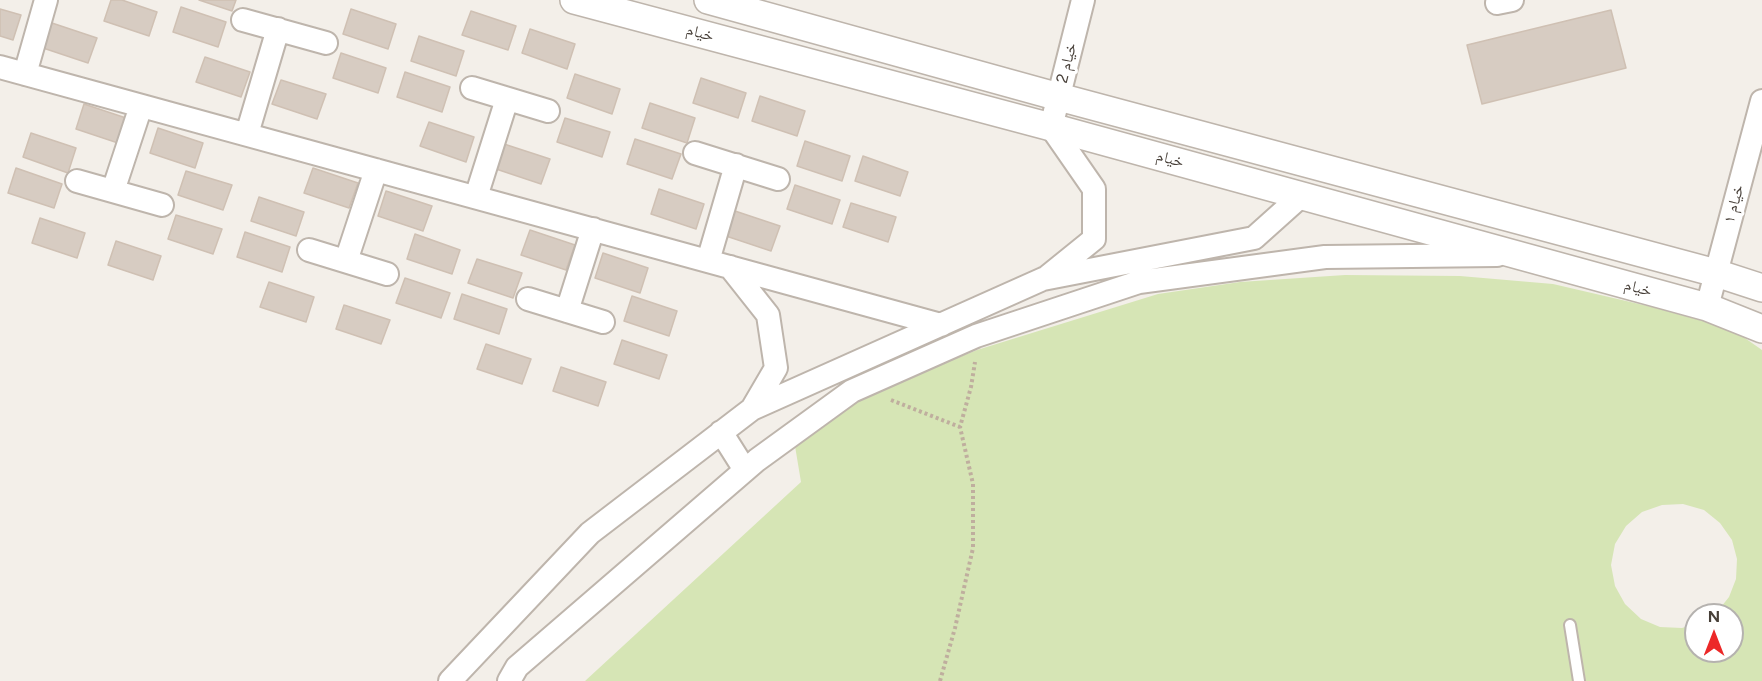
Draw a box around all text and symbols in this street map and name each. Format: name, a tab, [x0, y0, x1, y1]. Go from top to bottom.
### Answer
street label: خیام	[684, 20, 716, 46]
street label: خیام 2	[1053, 41, 1081, 85]
street label: خیام	[1154, 146, 1186, 172]
street label: خیام ۱	[1720, 183, 1748, 225]
street label: خیام	[1622, 275, 1654, 301]
north arrow	[1684, 603, 1744, 663]
text: N	[1708, 607, 1720, 626]

